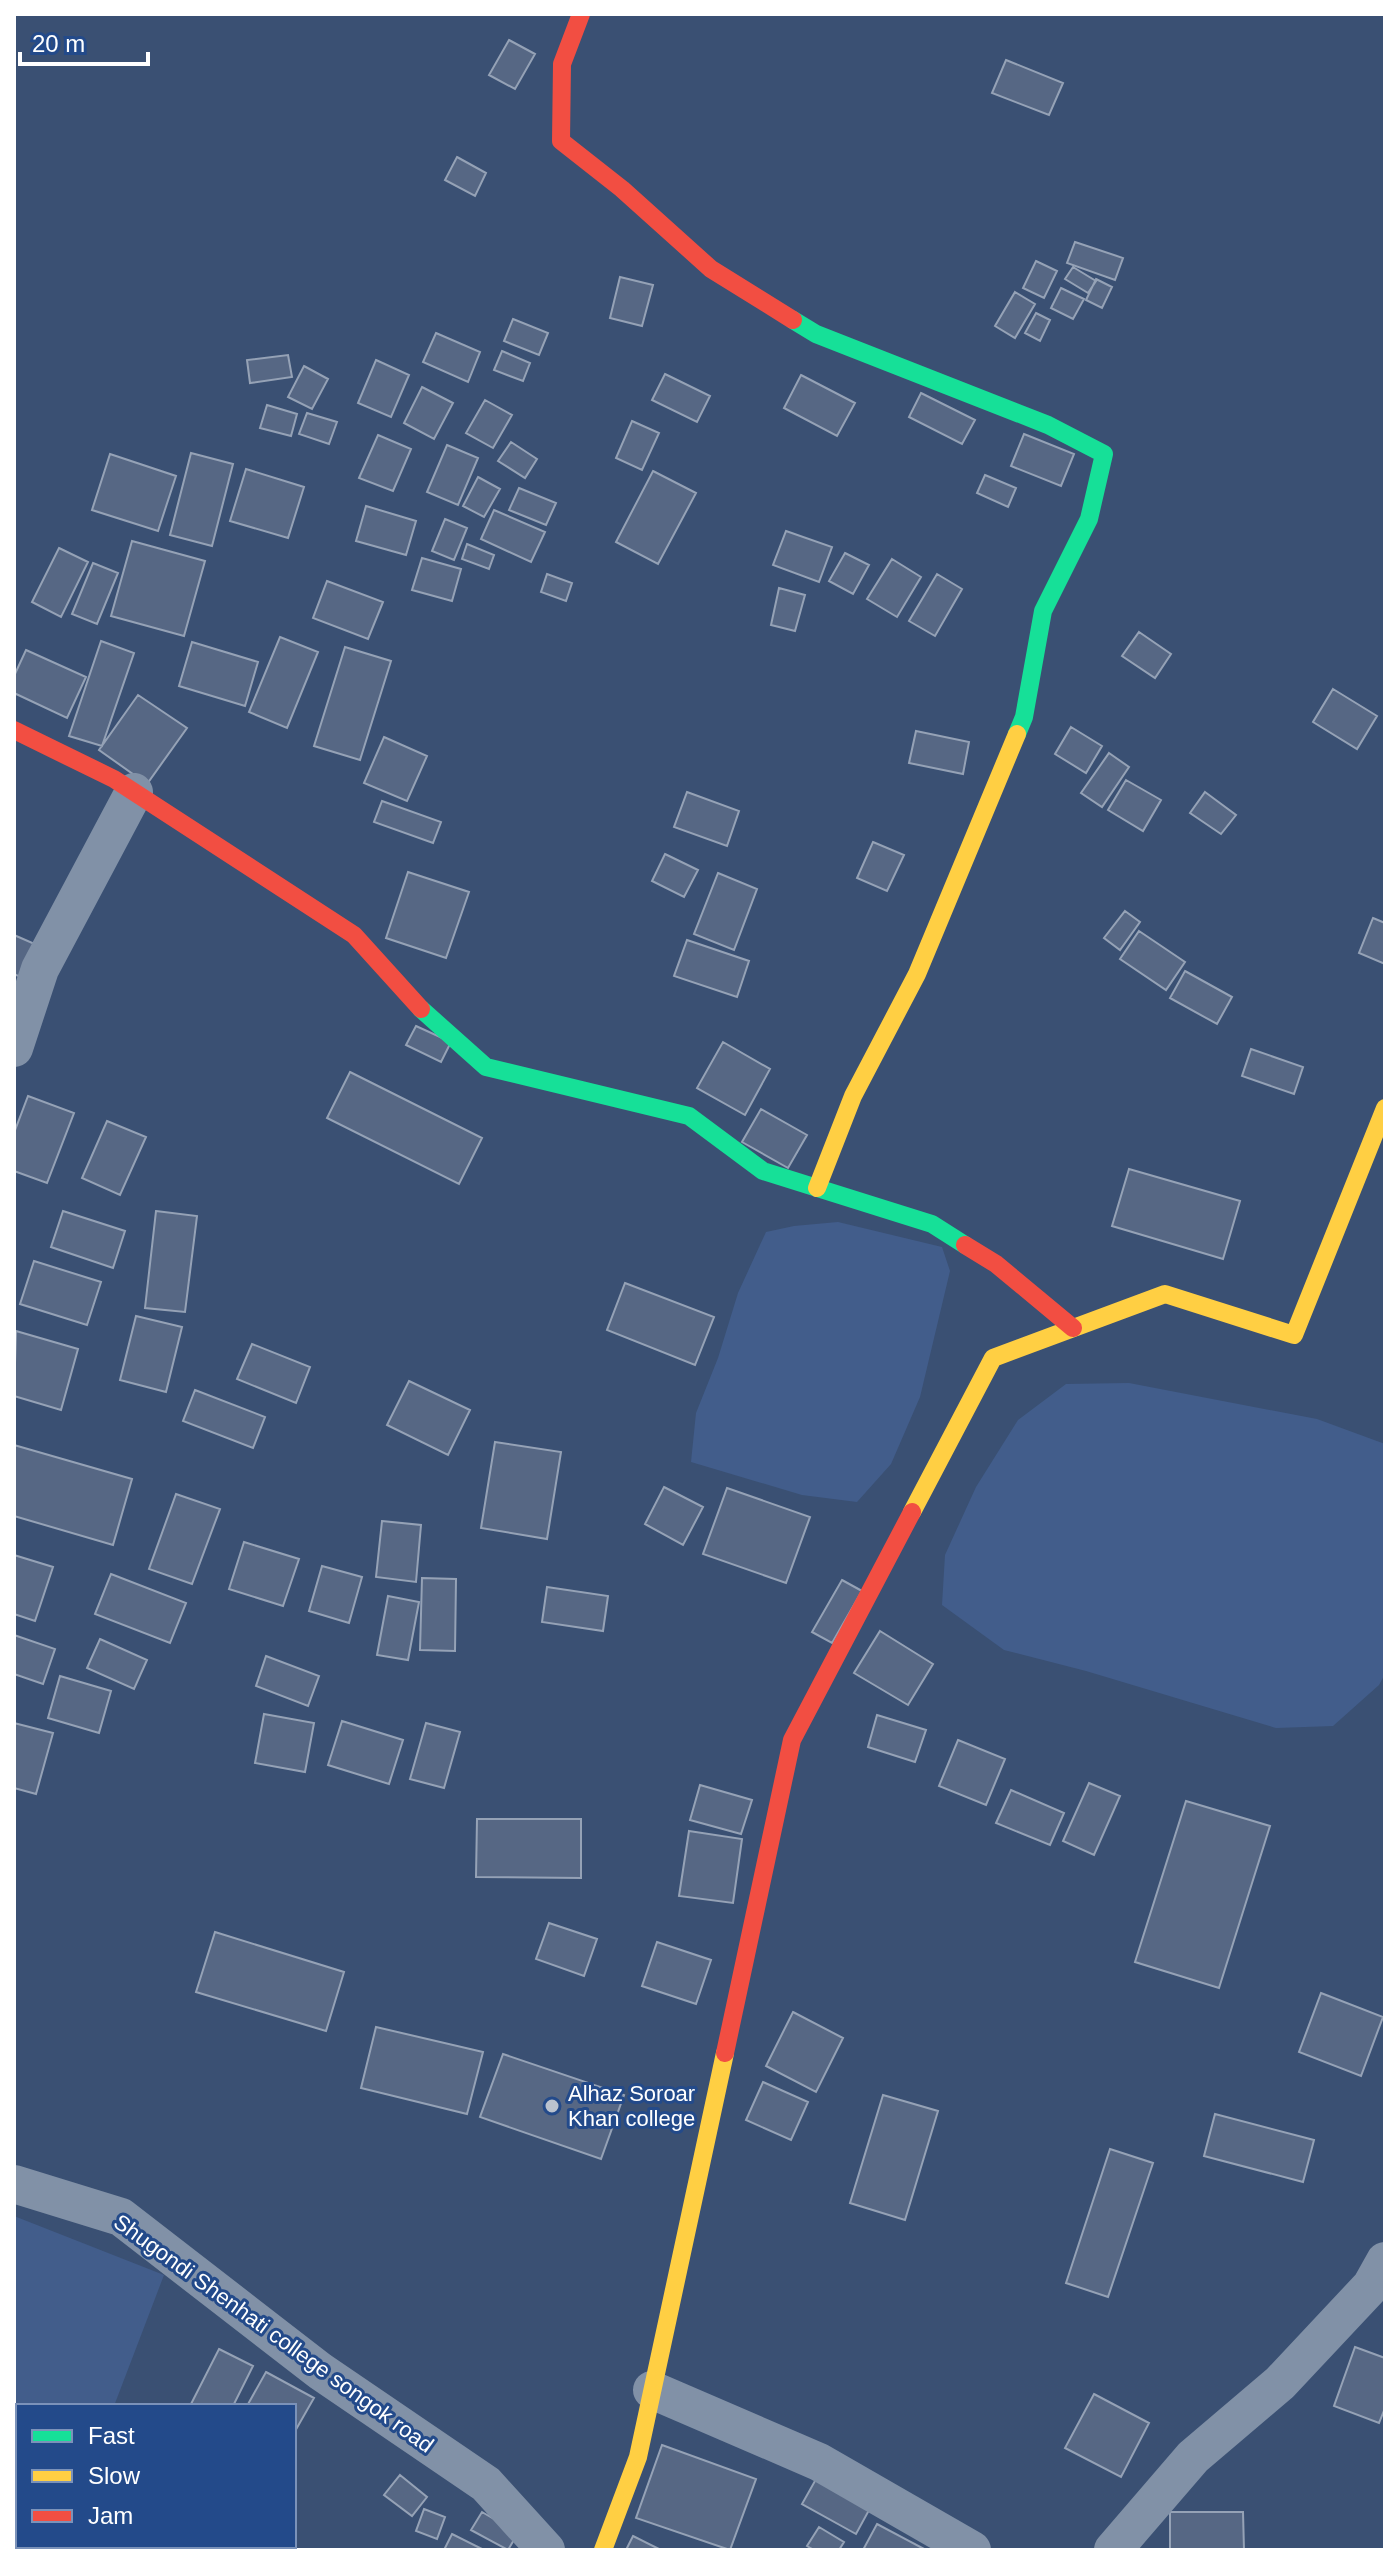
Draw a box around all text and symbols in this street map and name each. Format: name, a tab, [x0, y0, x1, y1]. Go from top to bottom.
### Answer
scale bar	[20, 16, 148, 66]
text: 20 m	[32, 30, 85, 57]
place label: Alhaz Soroar Khan college	[568, 2081, 695, 2131]
marker: Alhaz Soroar Khan college	[543, 2097, 561, 2115]
street label: Shugondi Shenhati college songok road	[109, 2209, 438, 2458]
legend	[16, 2404, 296, 2548]
text: Fast	[88, 2422, 135, 2449]
text: Slow	[88, 2462, 141, 2489]
text: Jam	[88, 2502, 133, 2529]

